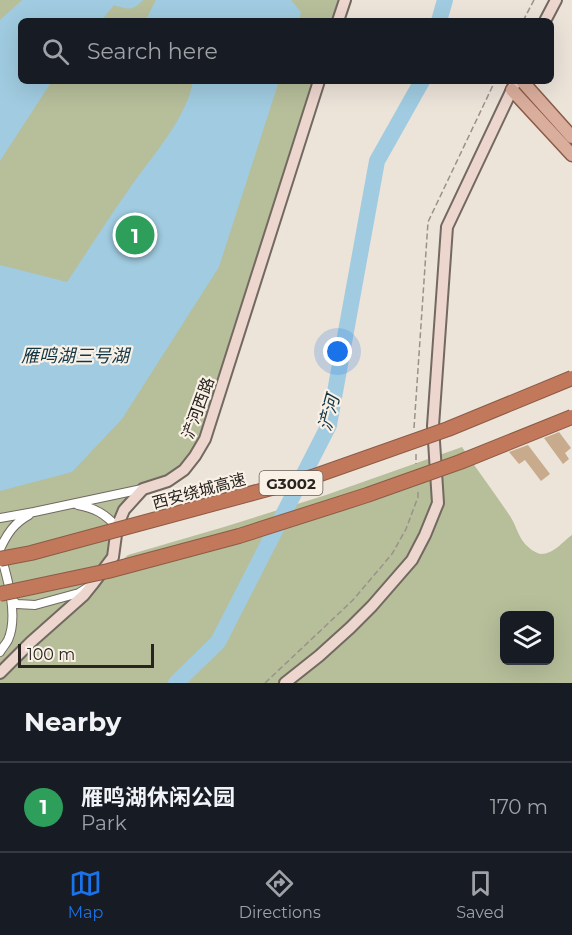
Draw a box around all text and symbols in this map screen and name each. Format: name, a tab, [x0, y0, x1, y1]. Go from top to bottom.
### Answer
search box	[18, 18, 554, 84]
icon: search	[39, 35, 72, 68]
text: Search here	[87, 38, 218, 65]
pin: 1	[116, 212, 154, 258]
your location	[323, 337, 352, 366]
water label: 雁鸣湖三号湖	[21, 345, 132, 367]
street label: 浐河西路	[178, 375, 218, 441]
water label: 浐河	[314, 390, 345, 433]
street label: 西安绕城高速	[150, 469, 248, 513]
road number: G3002	[260, 471, 322, 495]
map controls	[500, 611, 554, 665]
button: layers	[500, 611, 554, 665]
scale bar	[18, 641, 154, 668]
text: 100 m	[27, 645, 75, 664]
text: Nearby	[24, 706, 121, 738]
text: 雁鸣湖休闲公园	[81, 784, 235, 811]
text: 1	[40, 795, 47, 819]
text: 170 m	[490, 795, 548, 819]
text: Park	[81, 811, 127, 835]
tab: Map	[68, 867, 103, 922]
tab: Directions	[239, 867, 321, 922]
tab: Saved	[456, 867, 504, 922]

